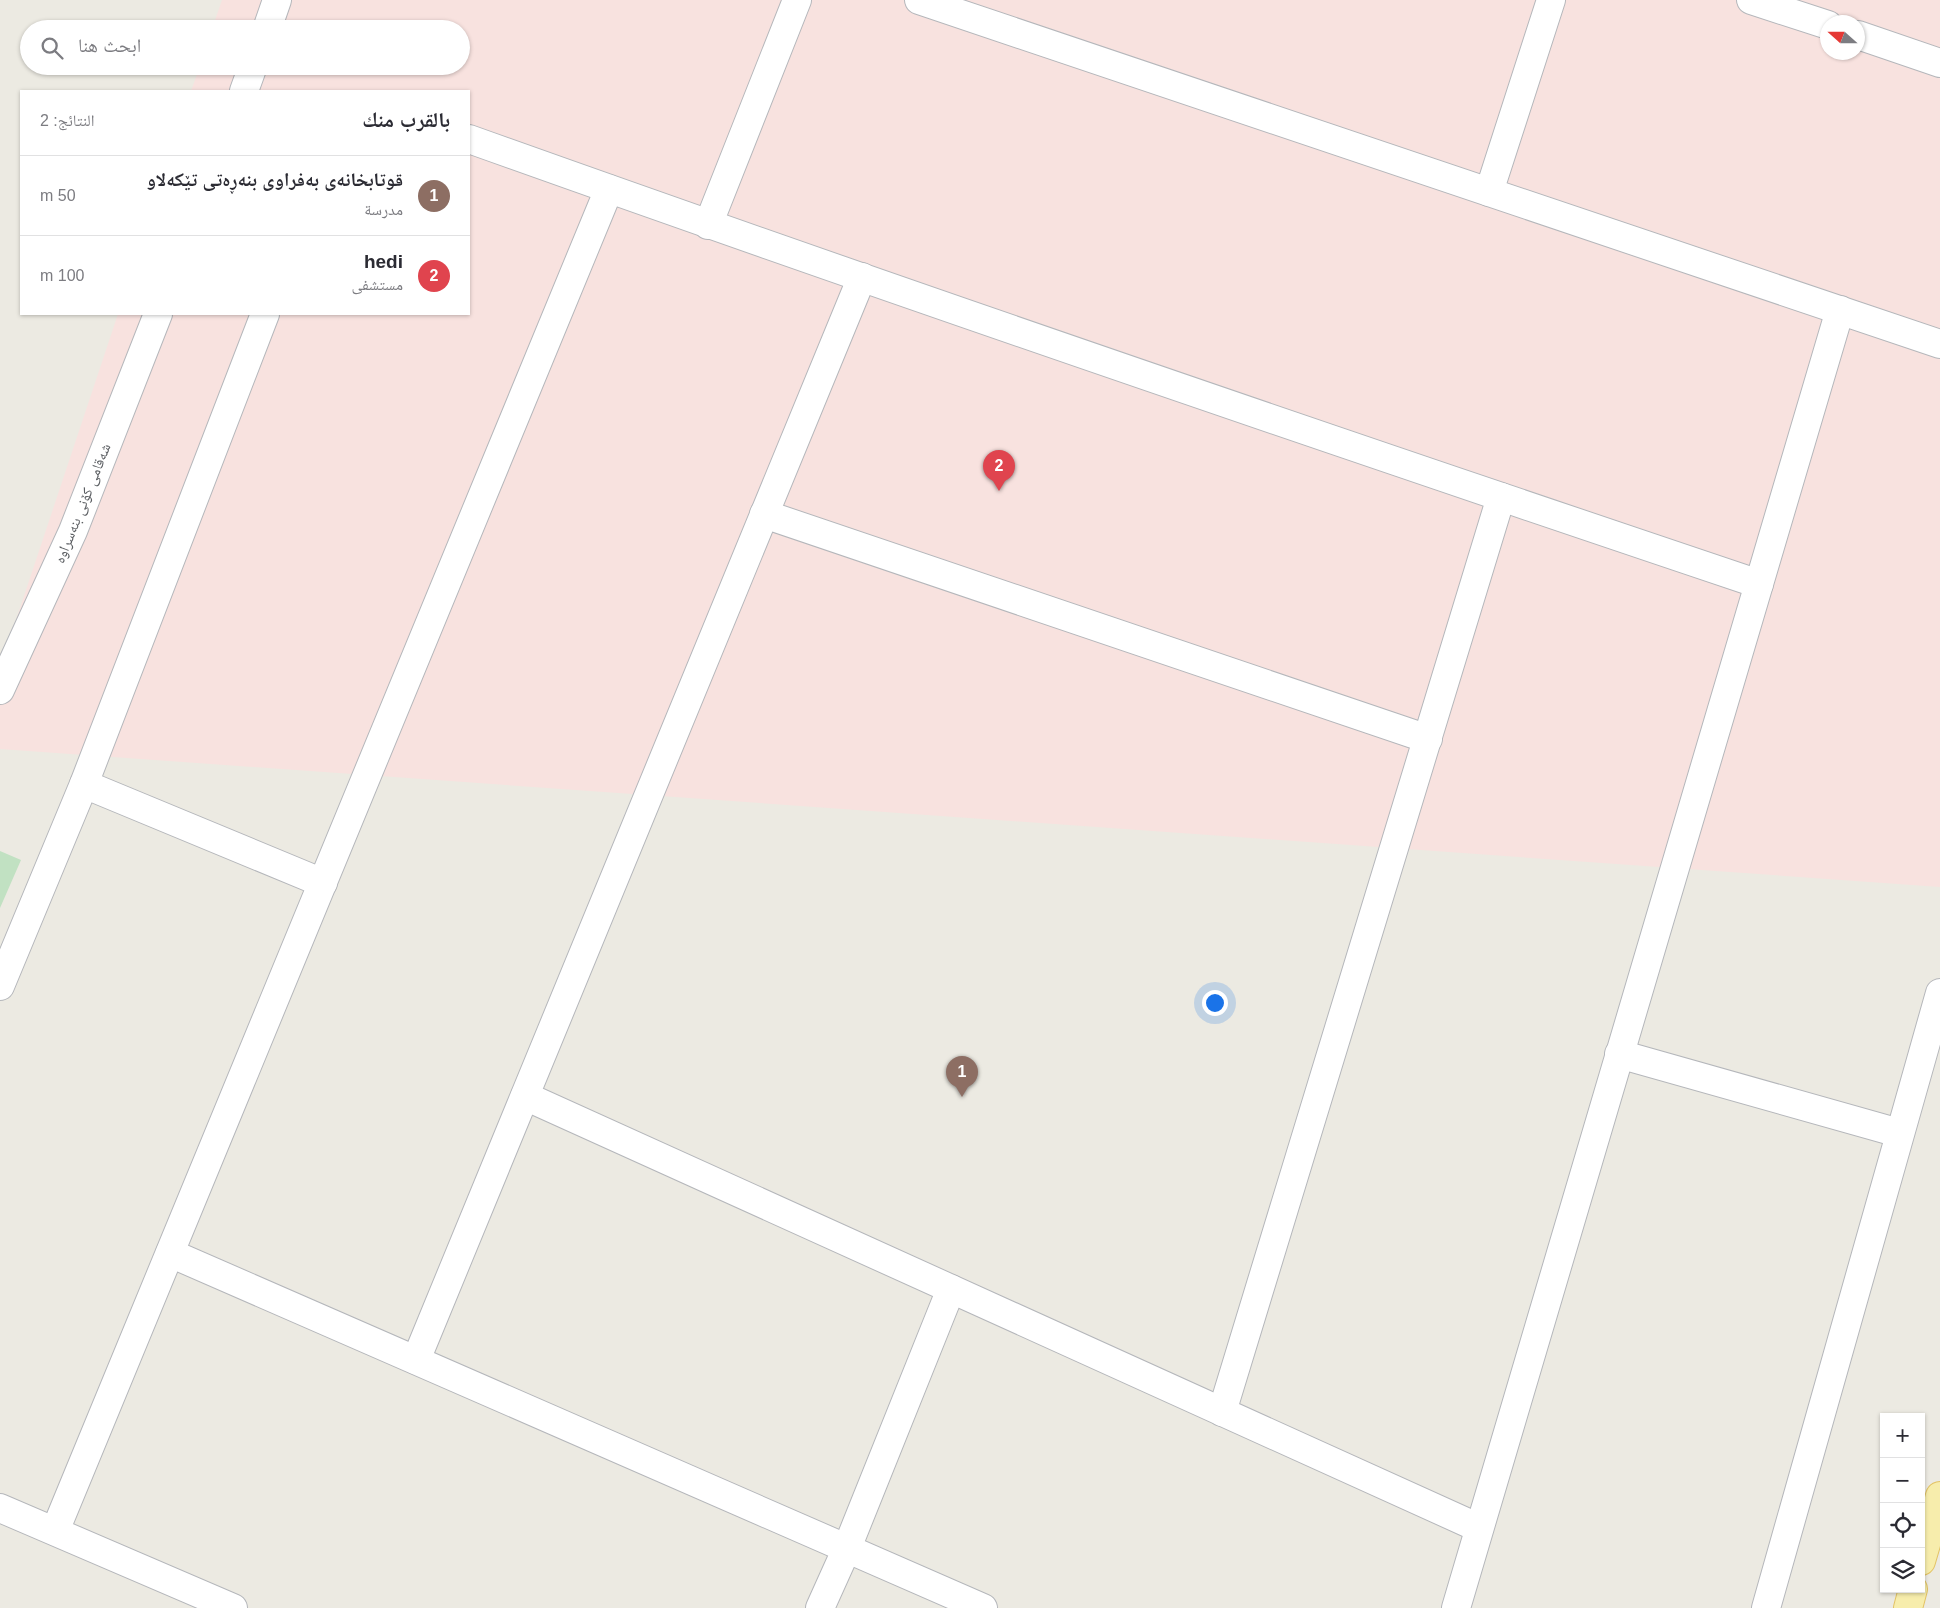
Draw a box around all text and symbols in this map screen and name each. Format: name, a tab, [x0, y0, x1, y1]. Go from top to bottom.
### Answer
north arrow	[1820, 15, 1865, 60]
search box	[20, 20, 470, 75]
icon: search	[38, 34, 66, 62]
text: ابحث هنا	[78, 35, 141, 56]
text: بالقرب منك	[362, 108, 450, 131]
text: النتائج: 2	[40, 112, 95, 129]
text: قوتابخانەی بەفراوی بنەڕەتی تێکەلاو	[146, 169, 403, 190]
text: 50 m	[40, 187, 76, 204]
text: 1	[430, 187, 438, 204]
text: مدرسة	[364, 201, 403, 218]
text: hedi	[364, 251, 403, 272]
text: 100 m	[40, 267, 84, 284]
text: 2	[430, 267, 438, 284]
text: مستشفى	[352, 276, 403, 293]
street label: شەقامی کۆنی بنەسراوە	[50, 440, 116, 566]
pin: 2	[983, 450, 1015, 491]
your location	[1202, 990, 1228, 1016]
pin: 1	[946, 1056, 978, 1097]
map controls	[1880, 1413, 1925, 1593]
button: +	[1880, 1413, 1925, 1458]
button: −	[1880, 1458, 1925, 1503]
button: locate	[1880, 1503, 1925, 1548]
button: layers	[1880, 1548, 1925, 1593]

